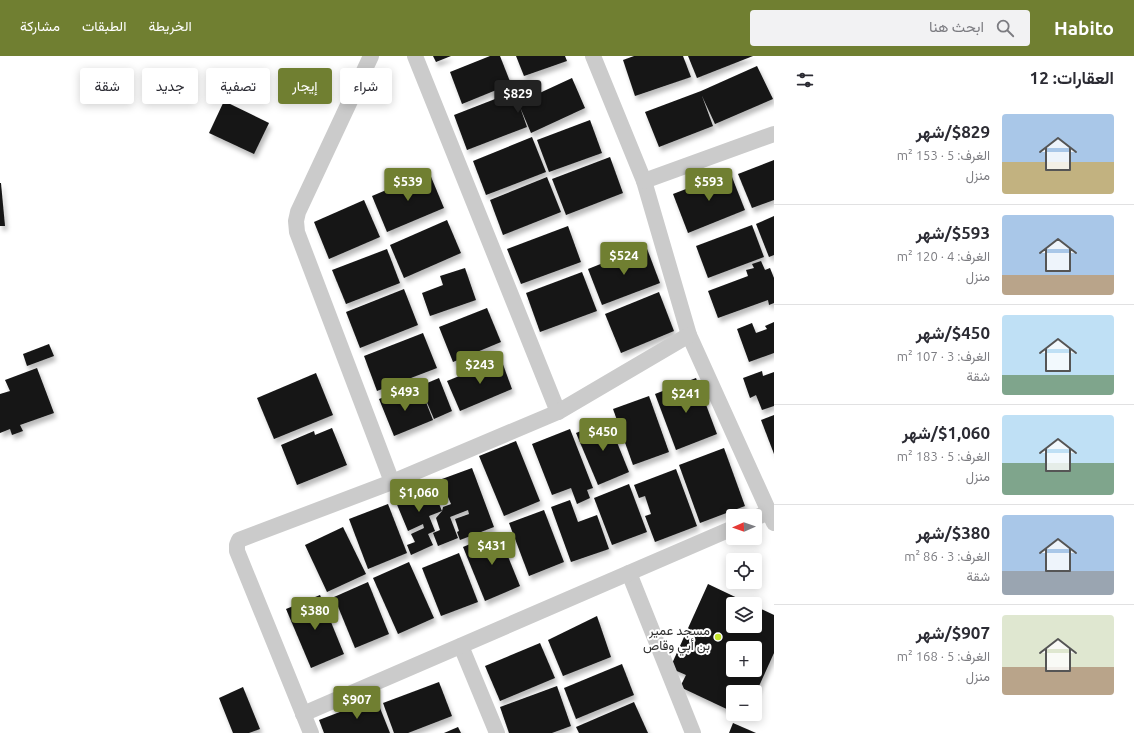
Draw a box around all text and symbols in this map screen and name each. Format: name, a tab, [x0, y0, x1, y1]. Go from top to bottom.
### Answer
search box	[750, 10, 1030, 46]
icon: search	[994, 17, 1016, 39]
text: Habito	[1054, 17, 1114, 39]
text: مشاركة	[20, 18, 60, 34]
text: الطبقات	[82, 18, 126, 34]
text: الخريطة	[148, 18, 192, 34]
text: ابحث هنا	[929, 18, 984, 35]
chip: شقة	[80, 68, 134, 104]
chip: جديد	[142, 68, 198, 104]
chip: تصفية	[206, 68, 270, 104]
chip: إيجار	[278, 68, 332, 104]
chip: شراء	[340, 68, 392, 104]
text: العقارات: 12	[1030, 68, 1114, 87]
icon: filters	[794, 69, 816, 91]
pin: $829	[494, 80, 542, 114]
text: $829	[503, 86, 533, 100]
text: $829/شهر	[916, 122, 990, 141]
icon: home	[1034, 130, 1082, 178]
text: الغرف: 5 · 153 m²	[897, 148, 990, 162]
pin: $539	[384, 168, 432, 202]
pin: $593	[685, 168, 733, 202]
text: منزل	[966, 168, 990, 182]
text: $539	[393, 174, 423, 188]
text: $593	[694, 174, 724, 188]
text: $593/شهر	[916, 223, 990, 242]
icon: home	[1034, 231, 1082, 279]
pin: $524	[600, 242, 648, 276]
text: $524	[609, 248, 639, 262]
text: الغرف: 4 · 120 m²	[897, 249, 990, 263]
text: منزل	[966, 269, 990, 283]
text: $450/شهر	[916, 323, 990, 342]
icon: home	[1034, 331, 1082, 379]
text: الغرف: 3 · 107 m²	[897, 349, 990, 363]
pin: $243	[456, 351, 504, 385]
text: $243	[465, 357, 495, 371]
text: شقة	[967, 369, 990, 383]
pin: $493	[381, 378, 429, 412]
pin: $241	[662, 380, 710, 414]
text: $493	[390, 384, 420, 398]
text: $241	[671, 386, 701, 400]
pin: $450	[579, 418, 627, 452]
text: $1,060/شهر	[902, 423, 990, 442]
text: $450	[588, 424, 618, 438]
icon: home	[1034, 431, 1082, 479]
text: الغرف: 5 · 183 m²	[897, 449, 990, 463]
text: منزل	[966, 469, 990, 483]
pin: $1,060	[386, 479, 452, 513]
text: $1,060	[399, 485, 439, 499]
north arrow	[726, 509, 762, 545]
map controls	[726, 509, 762, 721]
text: $380/شهر	[916, 523, 990, 542]
icon: home	[1034, 531, 1082, 579]
pin: $431	[468, 532, 516, 566]
text: $431	[477, 538, 507, 552]
text: الغرف: 3 · 86 m²	[904, 549, 990, 563]
button: locate	[726, 553, 762, 589]
text: شقة	[967, 569, 990, 583]
pin: $380	[291, 597, 339, 631]
button: layers	[726, 597, 762, 633]
text: $380	[300, 603, 330, 617]
place label: مسجد عمير بن أبي وقاص	[643, 623, 710, 656]
text: $907/شهر	[916, 623, 990, 642]
icon: home	[1034, 631, 1082, 679]
marker: مسجد عمير بن أبي وقاص	[713, 632, 723, 642]
button: +	[726, 641, 762, 677]
text: الغرف: 5 · 168 m²	[897, 649, 990, 663]
text: منزل	[966, 669, 990, 683]
button: −	[726, 685, 762, 721]
pin: $907	[333, 686, 381, 720]
text: $907	[342, 692, 372, 706]

